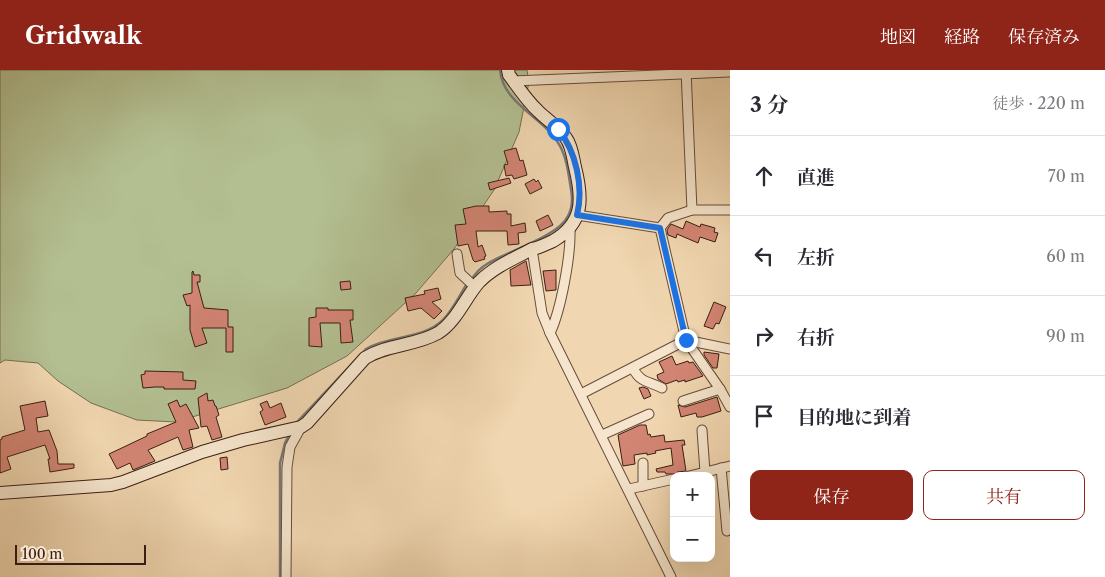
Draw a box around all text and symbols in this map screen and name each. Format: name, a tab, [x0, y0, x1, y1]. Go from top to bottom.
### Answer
text: Gridwalk	[25, 21, 142, 50]
text: 地図	[880, 26, 916, 48]
text: 経路	[944, 26, 980, 48]
text: 保存済み	[1008, 26, 1080, 48]
text: 3 分	[750, 92, 788, 117]
text: 徒歩 · 220 m	[992, 93, 1085, 113]
route start	[547, 118, 570, 141]
icon: ahead	[750, 162, 778, 190]
text: 直進	[797, 166, 835, 189]
text: 70 m	[1048, 166, 1085, 186]
icon: left	[750, 242, 778, 270]
text: 左折	[797, 246, 835, 269]
text: 60 m	[1046, 246, 1085, 266]
icon: right	[750, 322, 778, 350]
text: 右折	[797, 326, 835, 349]
text: 90 m	[1046, 326, 1085, 346]
route end	[675, 329, 698, 352]
icon: arrive	[750, 402, 778, 430]
text: 目的地に到着	[797, 406, 911, 429]
button: 保存	[750, 470, 913, 520]
button: 共有	[923, 470, 1085, 520]
map controls	[670, 472, 715, 562]
button: +	[670, 472, 715, 517]
button: −	[670, 517, 715, 562]
scale bar	[15, 542, 146, 565]
text: 100 m	[22, 545, 62, 563]

